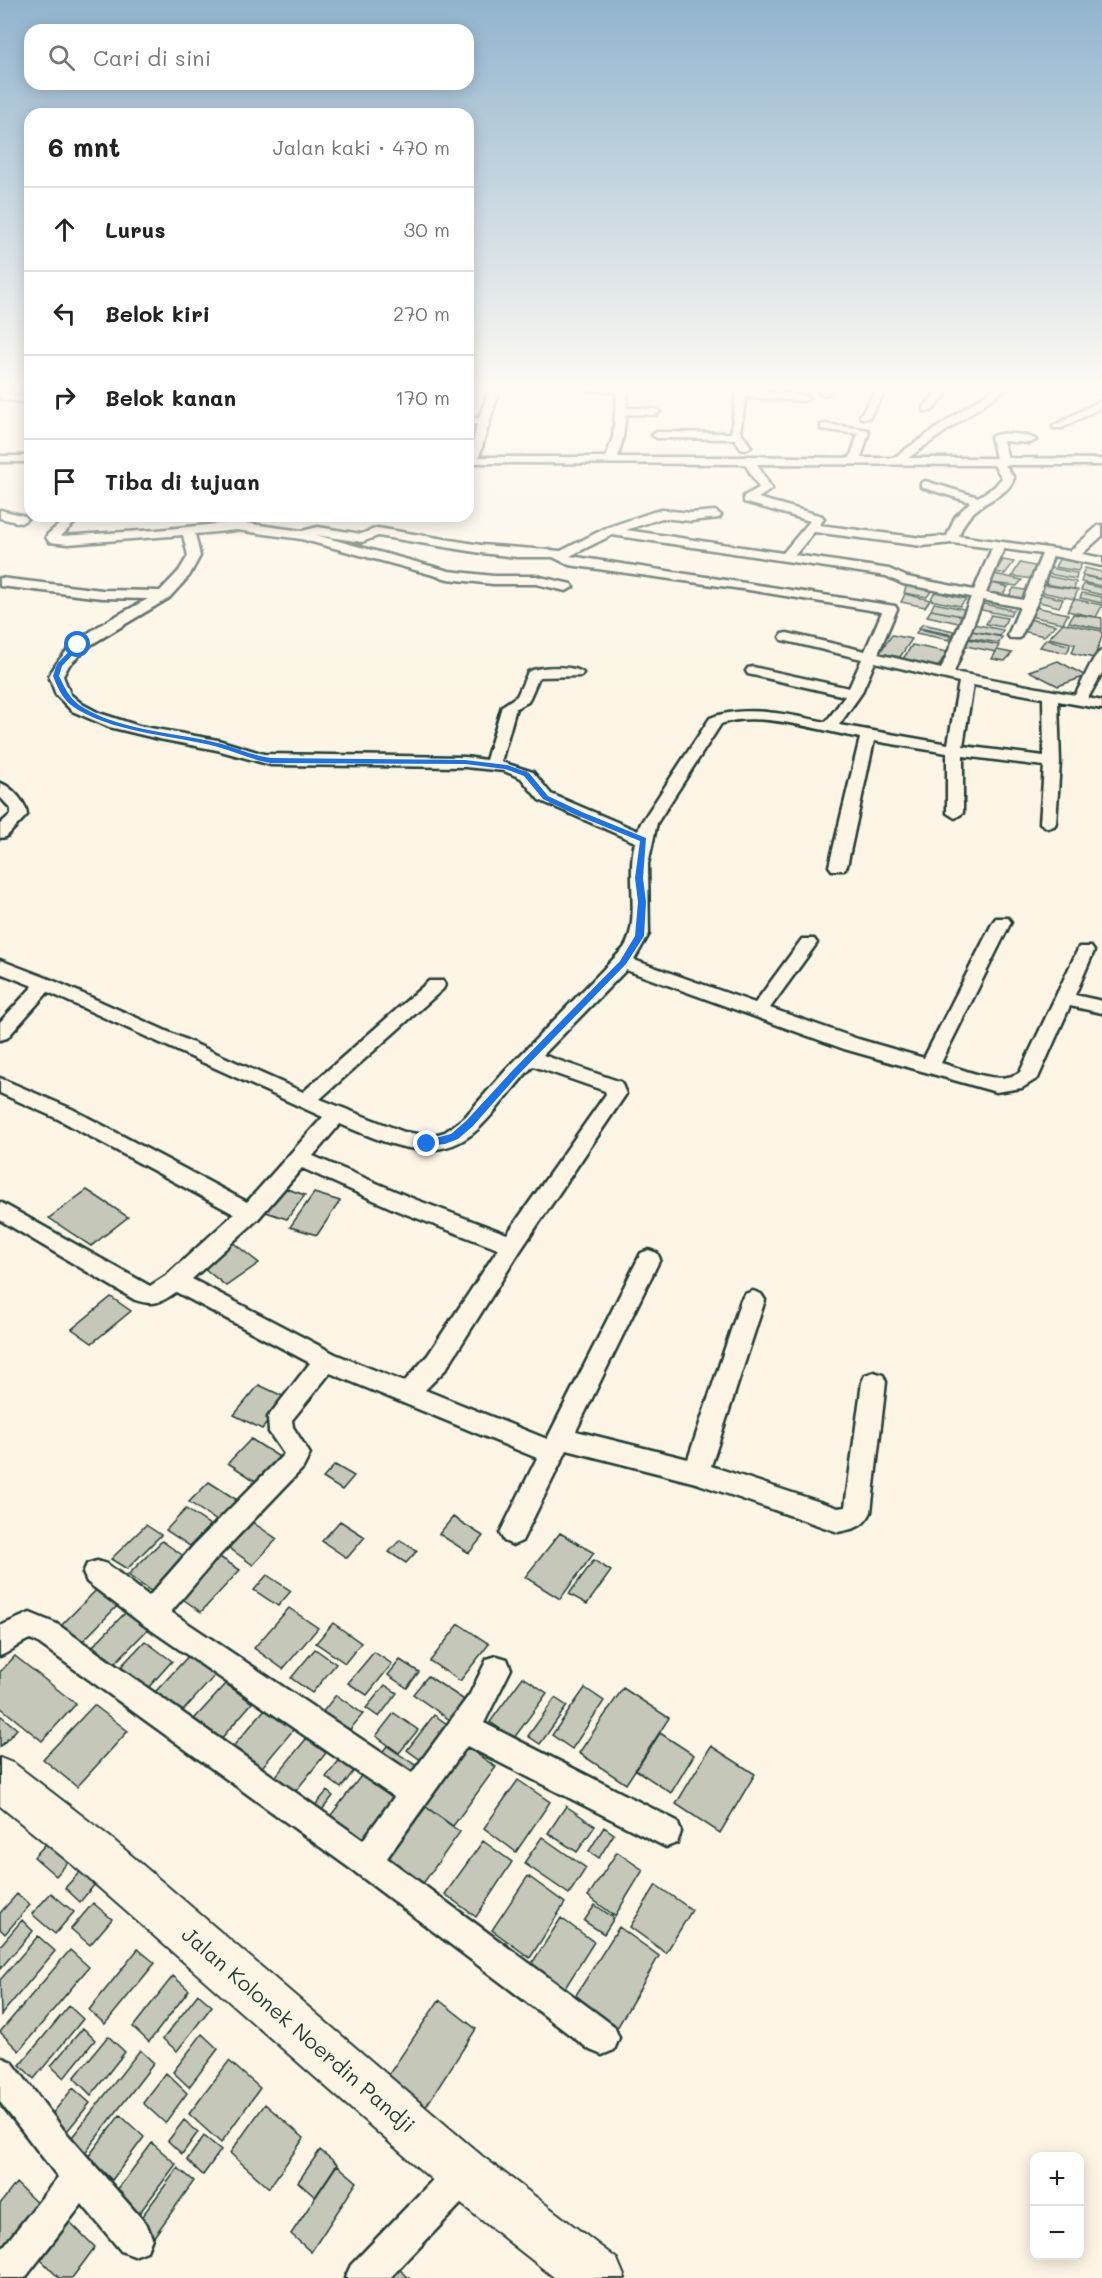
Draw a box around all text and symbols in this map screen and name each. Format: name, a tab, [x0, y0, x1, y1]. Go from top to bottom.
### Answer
search box	[24, 24, 474, 90]
icon: search	[45, 41, 78, 74]
text: Cari di sini	[93, 43, 211, 72]
text: 6 mnt	[48, 130, 120, 164]
text: Jalan kaki · 470 m	[273, 134, 450, 160]
icon: ahead	[48, 213, 81, 246]
text: Lurus	[105, 215, 166, 244]
text: 30 m	[404, 216, 450, 242]
icon: left	[48, 297, 81, 330]
text: Belok kiri	[105, 299, 210, 328]
text: 270 m	[393, 300, 450, 326]
icon: right	[48, 381, 81, 414]
text: Belok kanan	[105, 383, 236, 412]
text: 170 m	[395, 384, 450, 410]
icon: arrive	[48, 465, 81, 498]
text: Tiba di tujuan	[105, 467, 260, 496]
route start	[64, 631, 90, 657]
route end	[413, 1130, 439, 1156]
street label: Jalan Kolonek Noerdin Pandji	[177, 1920, 421, 2138]
map controls	[1030, 2152, 1084, 2260]
button: +	[1030, 2152, 1084, 2206]
button: −	[1030, 2206, 1084, 2260]

